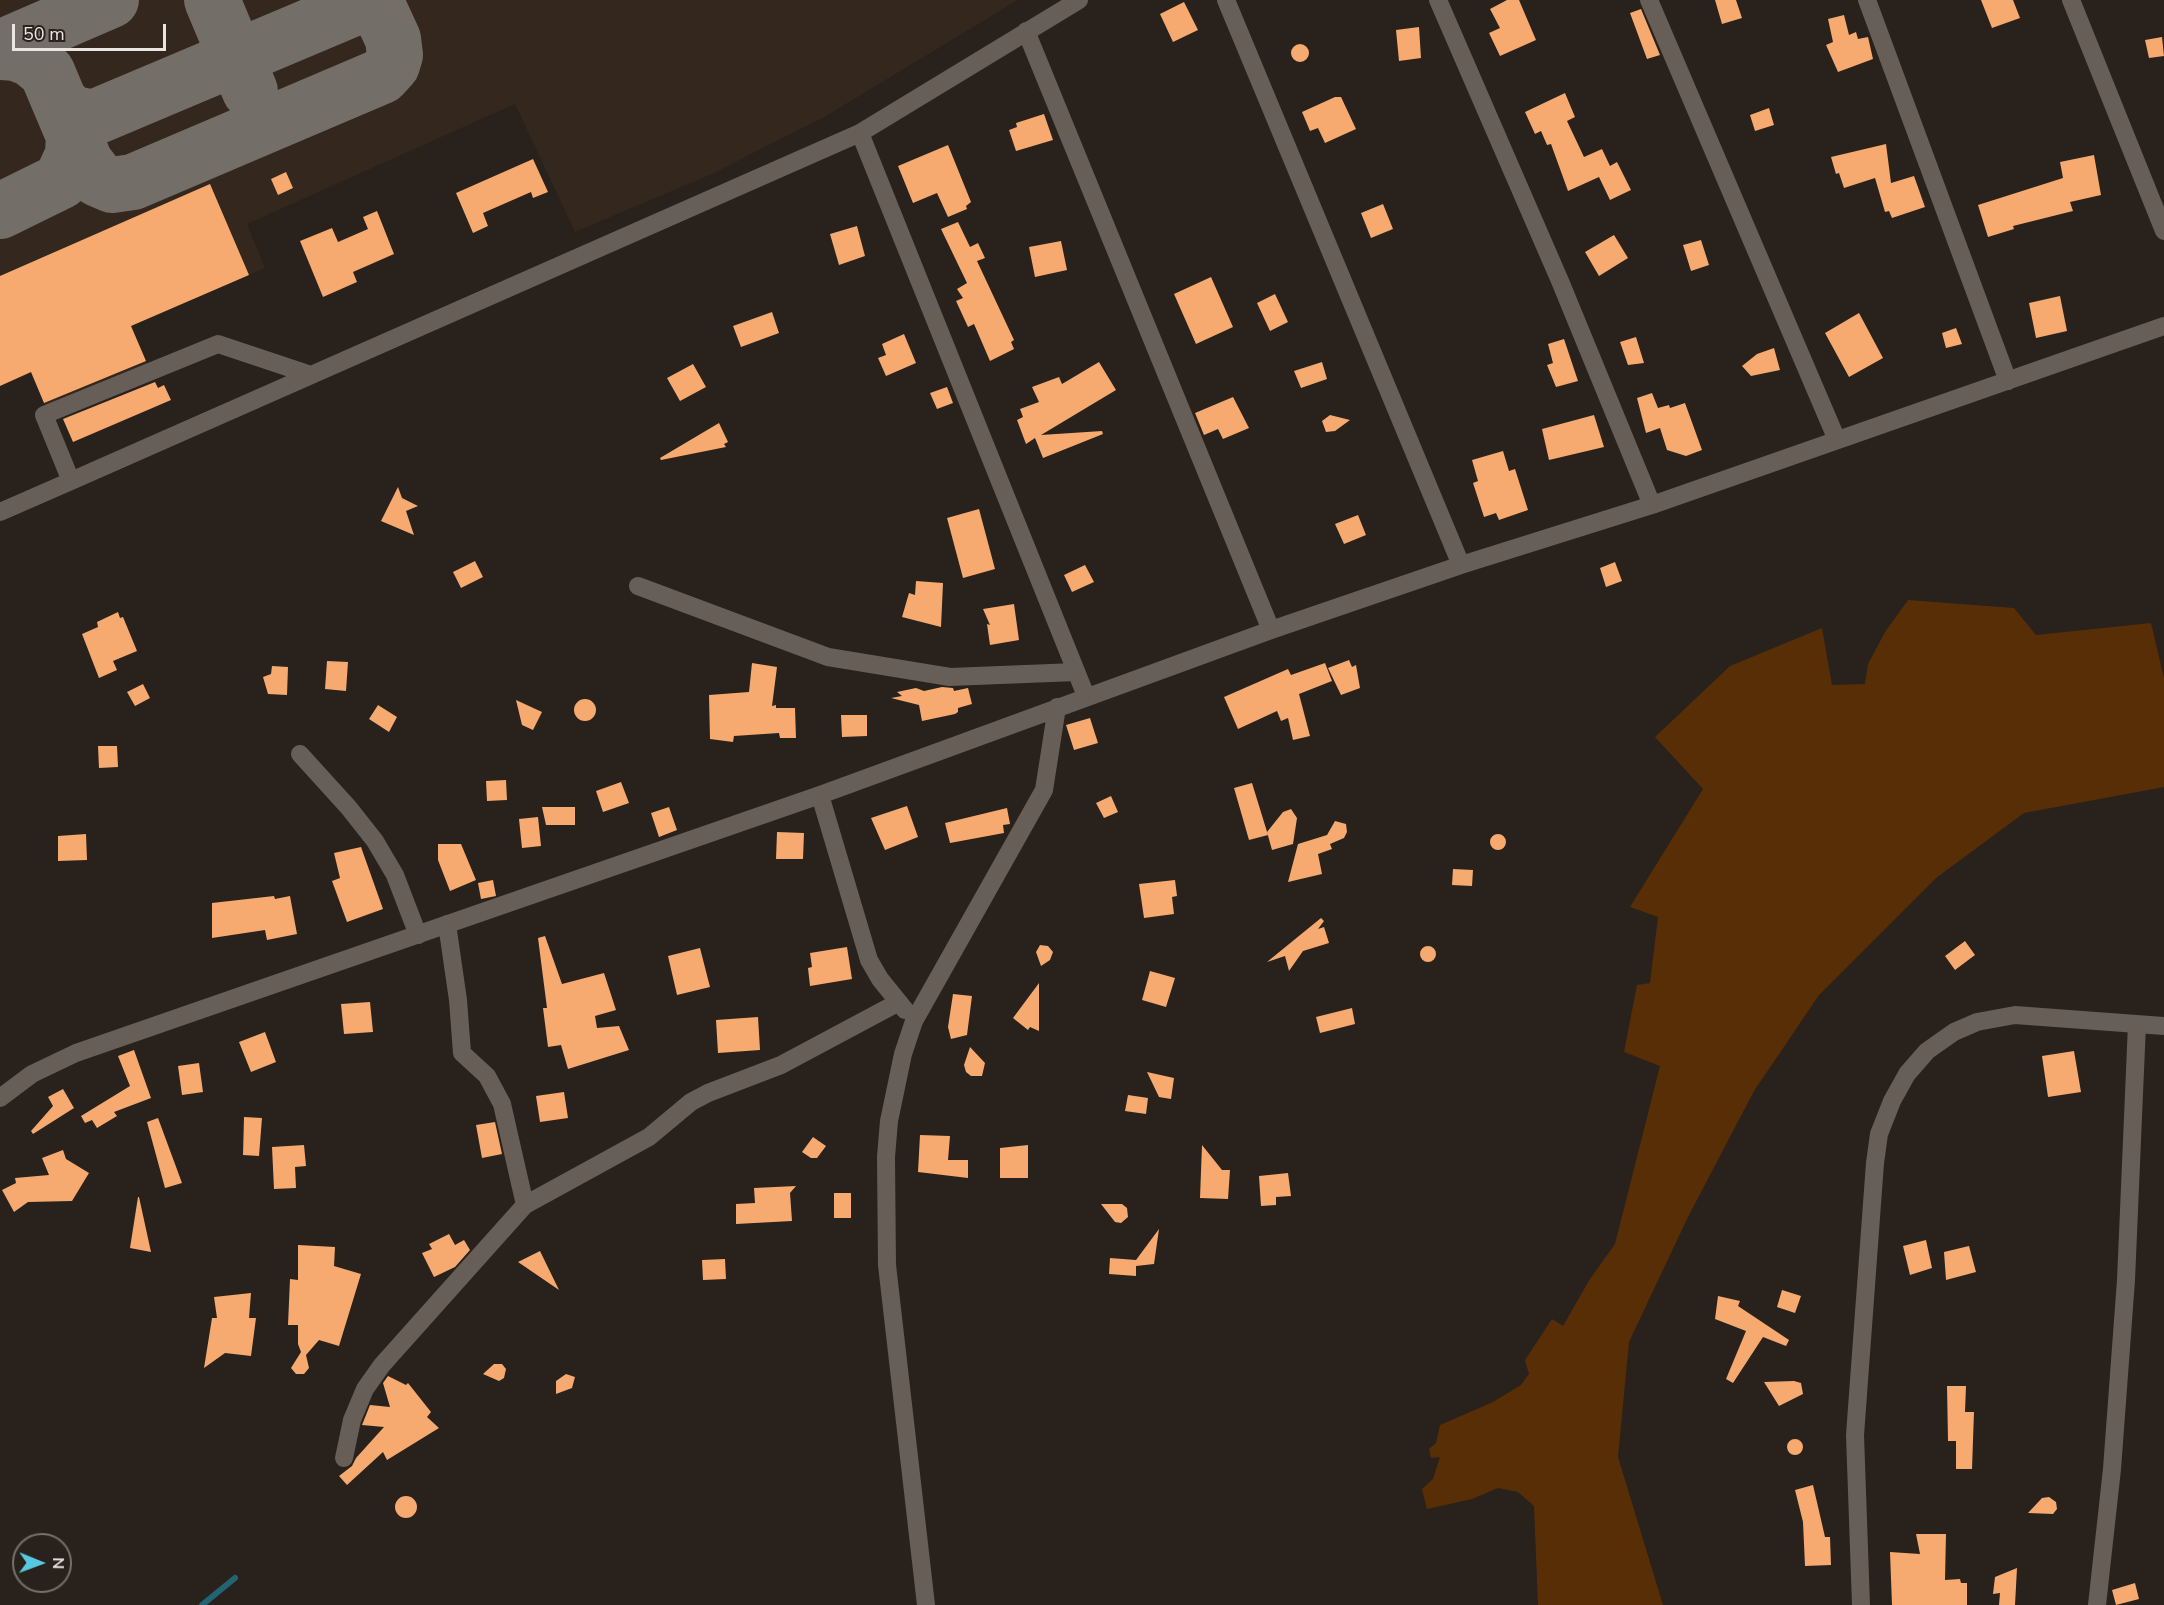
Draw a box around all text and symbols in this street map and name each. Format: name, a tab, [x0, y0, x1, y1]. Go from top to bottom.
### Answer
scale bar	[15, 12, 170, 50]
text: 50 m	[23, 22, 65, 46]
north arrow	[12, 1533, 72, 1593]
text: N	[47, 1557, 69, 1569]

